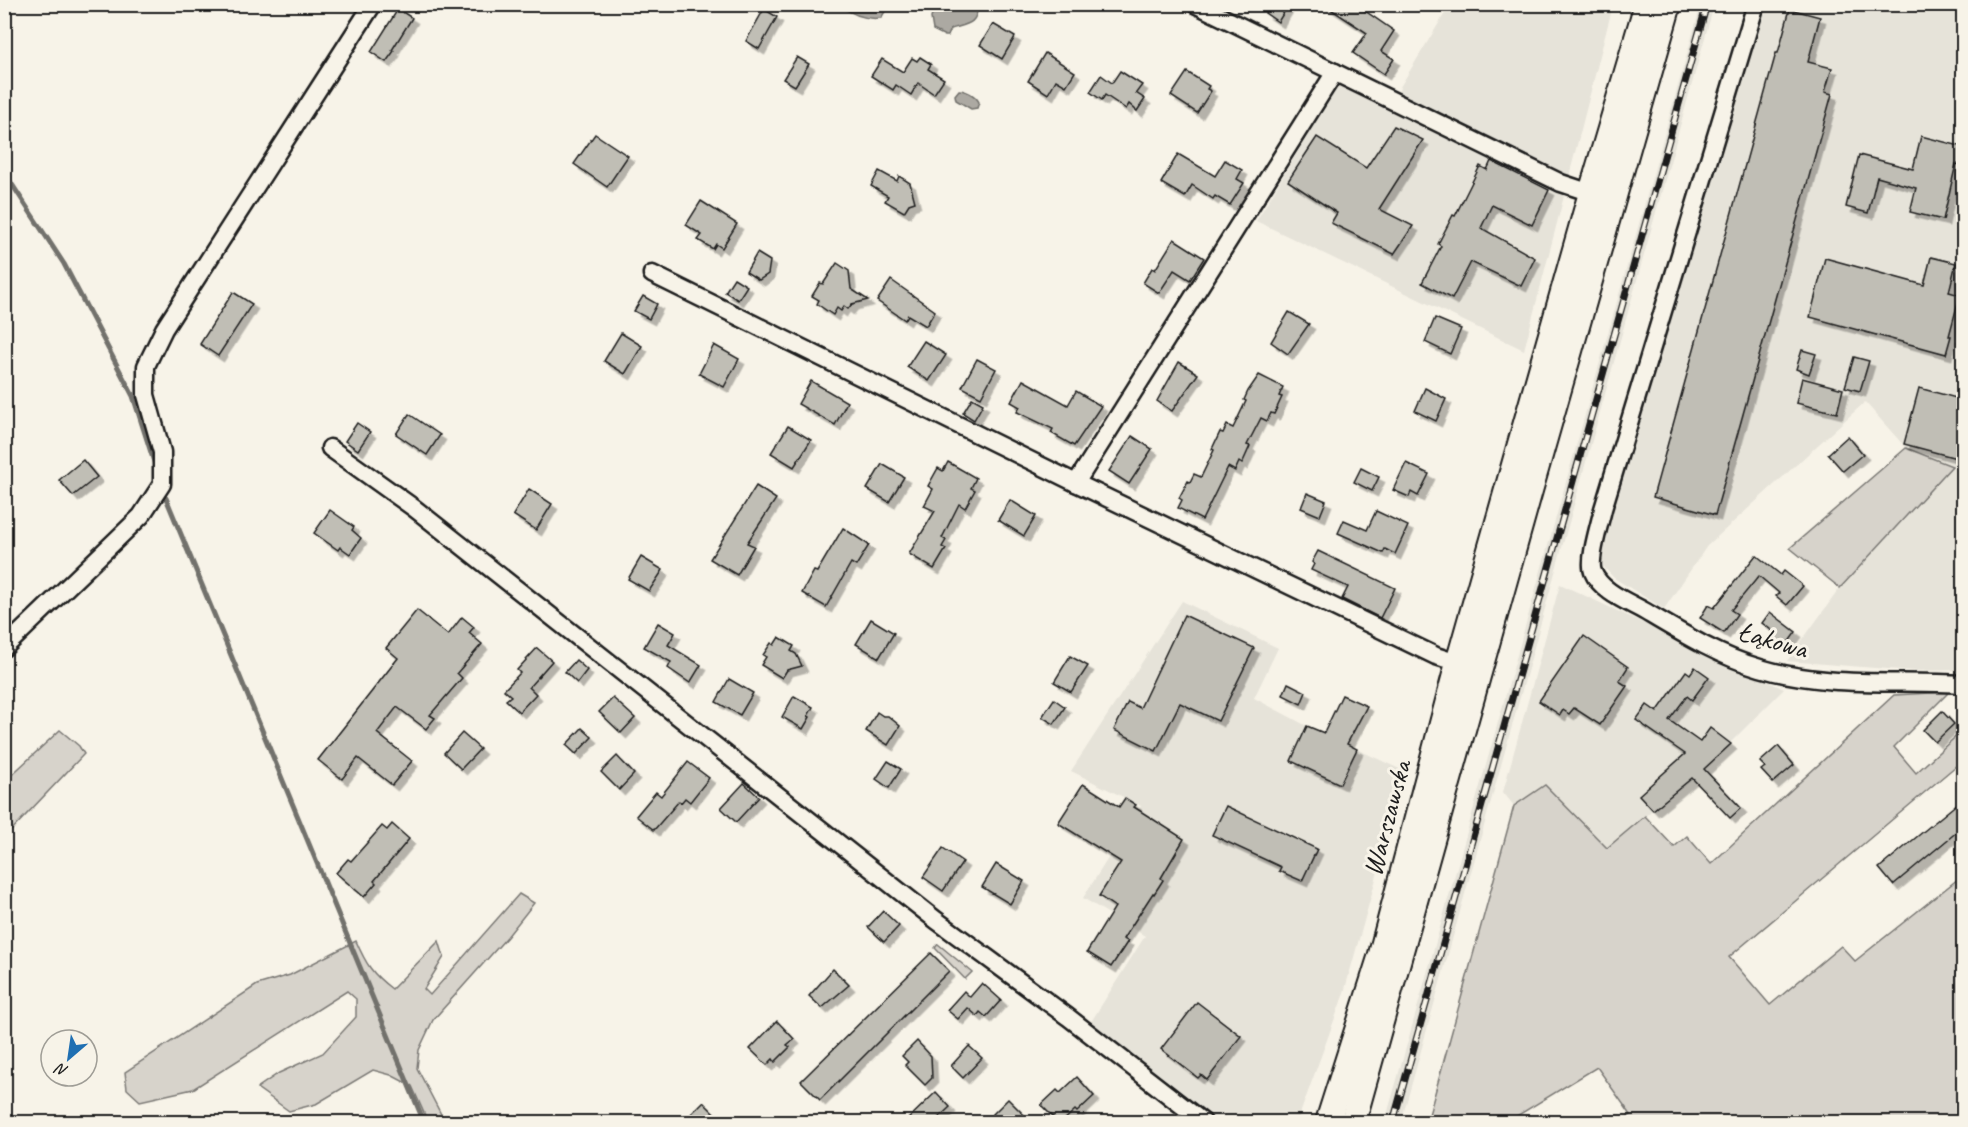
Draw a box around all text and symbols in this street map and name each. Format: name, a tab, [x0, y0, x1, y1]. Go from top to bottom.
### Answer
street label: Łąkowa	[1734, 613, 1813, 666]
street label: Warszawska	[1354, 754, 1419, 880]
north arrow	[39, 1028, 99, 1088]
text: N	[50, 1058, 71, 1081]

